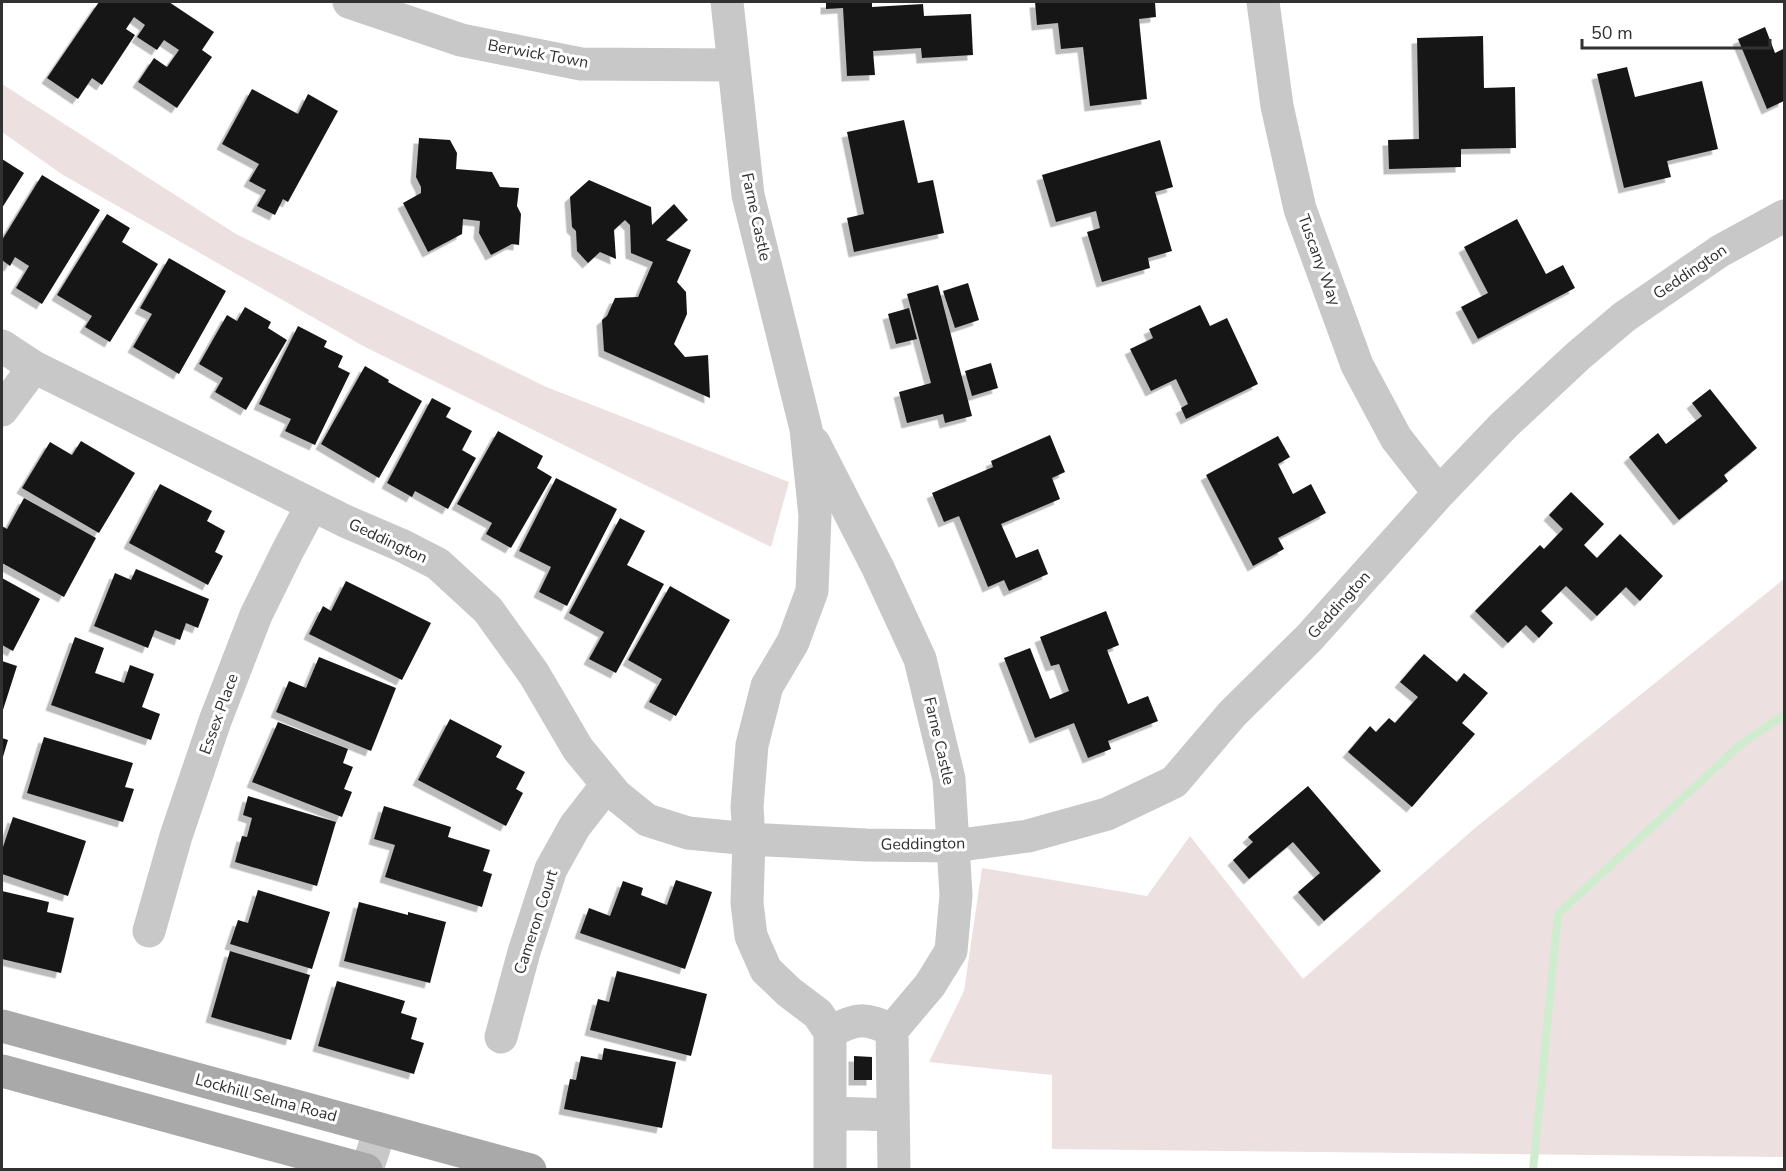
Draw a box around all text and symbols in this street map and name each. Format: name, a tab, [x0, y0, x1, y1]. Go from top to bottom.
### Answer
scale bar	[1582, 12, 1770, 50]
text: 50 m	[1591, 21, 1633, 45]
street label: Berwick Town	[486, 34, 590, 74]
street label: Farne Castle	[736, 171, 776, 263]
street label: Tuscany Way	[1292, 211, 1346, 309]
street label: Geddington	[1649, 239, 1731, 305]
street label: Geddington	[345, 513, 431, 569]
street label: Geddington	[1303, 566, 1375, 644]
street label: Essex Place	[194, 670, 244, 758]
street label: Farne Castle	[918, 695, 960, 787]
street label: Geddington	[881, 832, 965, 856]
street label: Cameron Court	[509, 867, 563, 977]
street label: Lockhill Selma Road	[193, 1068, 339, 1128]

